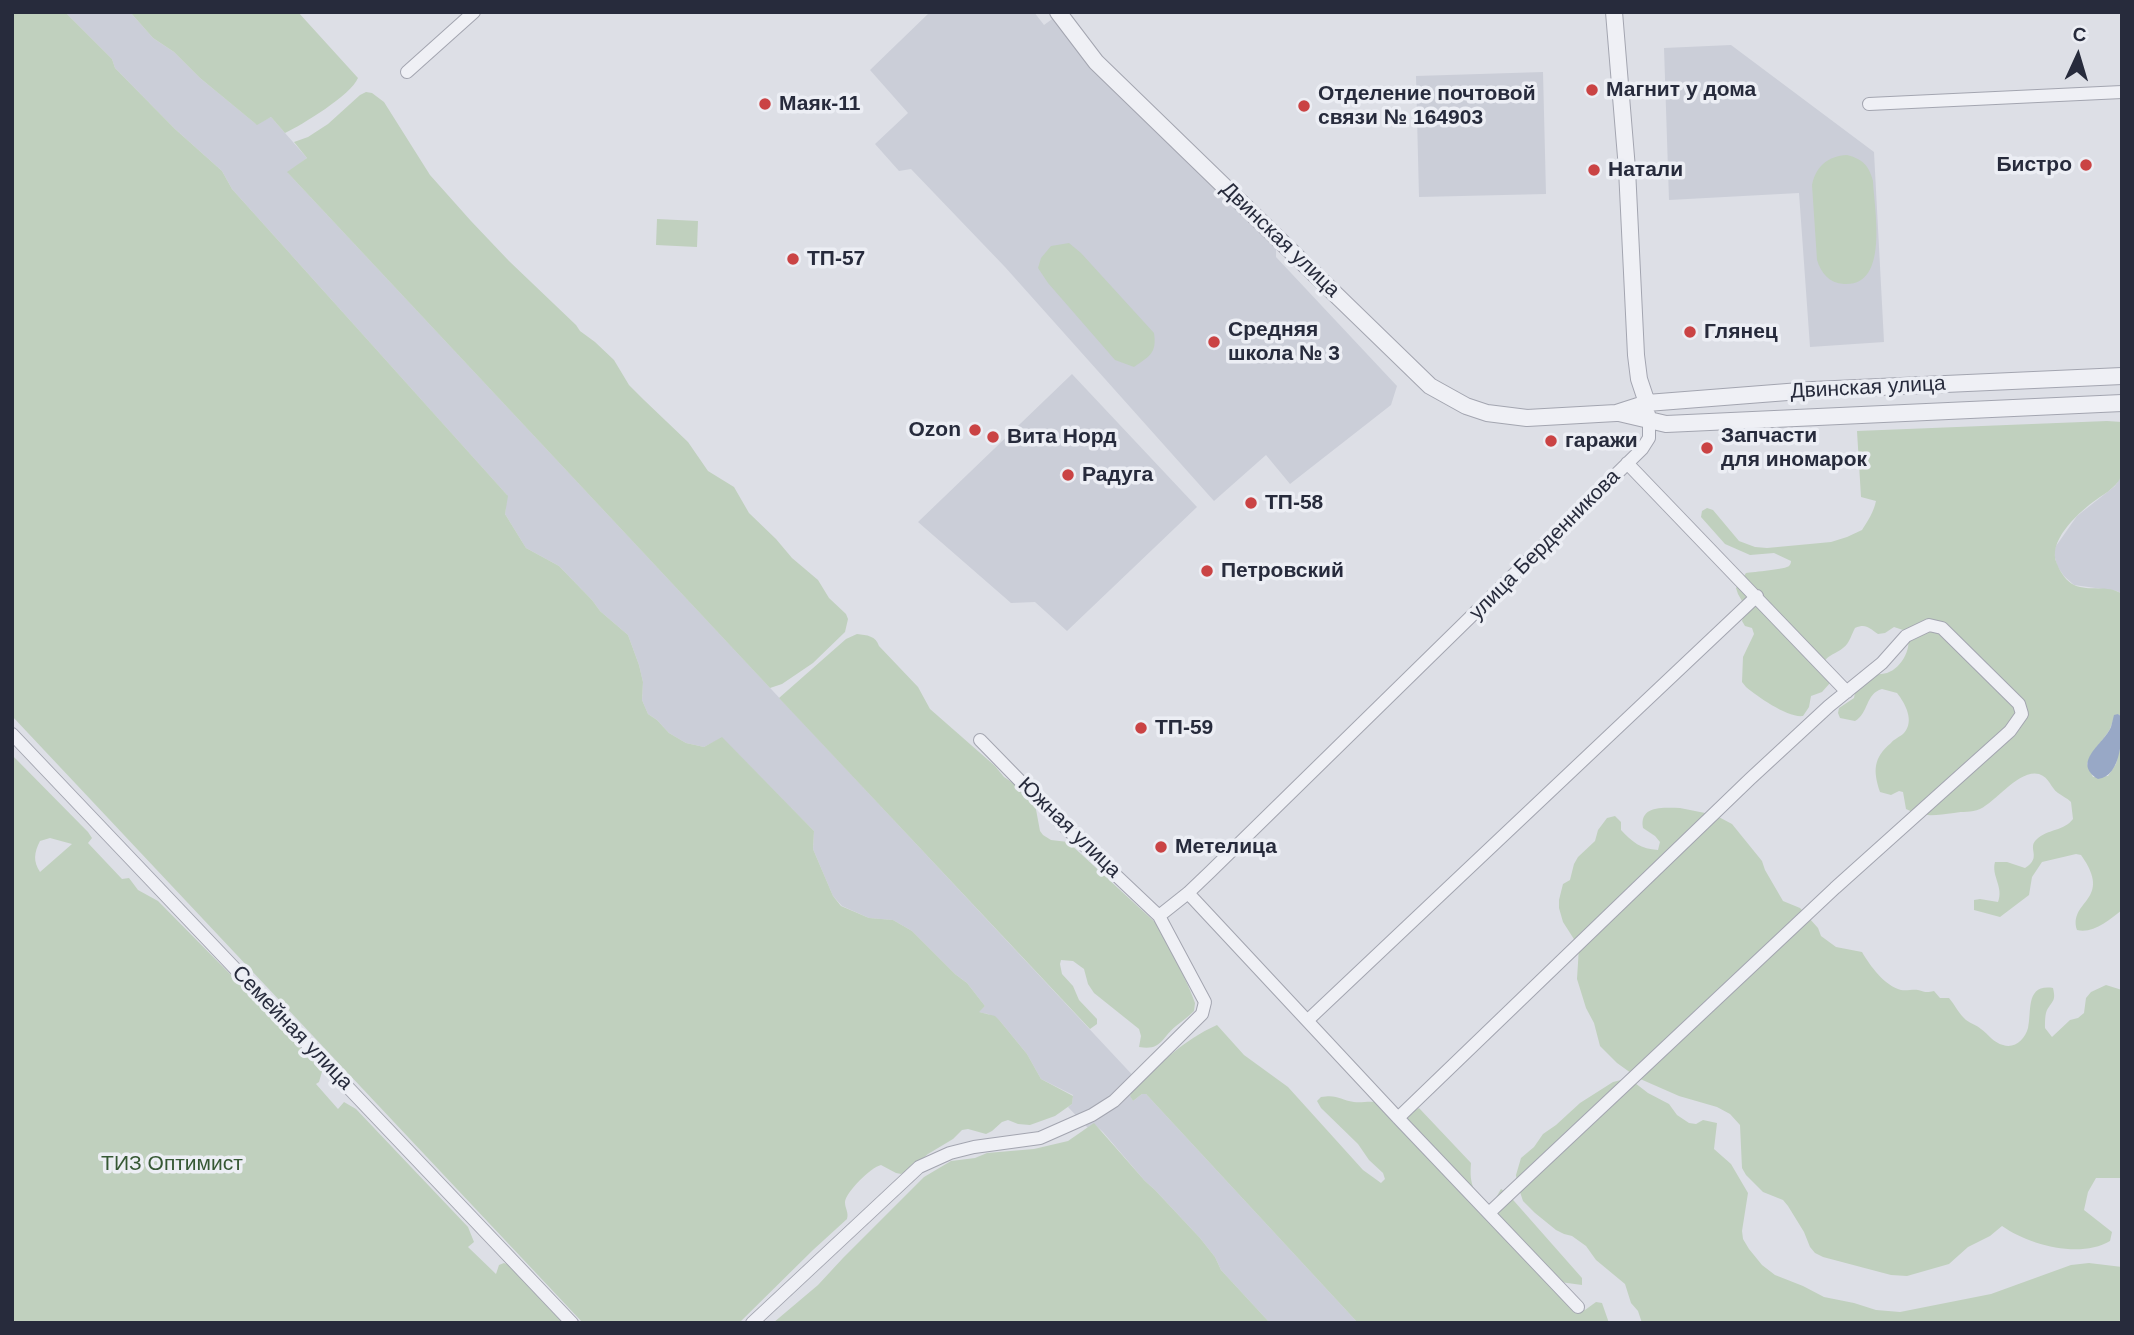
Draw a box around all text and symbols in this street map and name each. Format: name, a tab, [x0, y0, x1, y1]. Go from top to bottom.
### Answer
north arrow	[2043, 21, 2113, 91]
text: С	[2072, 24, 2087, 46]
place label: Магнит у дома	[1606, 77, 1756, 103]
place label: Отделение почтовой связи № 164903	[1318, 81, 1536, 131]
marker: Магнит у дома	[1584, 82, 1600, 98]
place label: Маяк-11	[779, 91, 860, 117]
marker: Маяк-11	[757, 96, 773, 112]
marker: Отделение почтовой связи № 164903	[1296, 98, 1312, 114]
place label: Бистро	[1996, 152, 2072, 178]
place label: Натали	[1608, 157, 1683, 183]
marker: Бистро	[2078, 157, 2094, 173]
marker: Натали	[1586, 162, 1602, 178]
street label: Двинская улица	[1215, 177, 1345, 303]
place label: ТП-57	[807, 246, 865, 272]
marker: ТП-57	[785, 251, 801, 267]
place label: Средняя школа № 3	[1228, 317, 1340, 367]
place label: Глянец	[1704, 319, 1778, 345]
marker: Глянец	[1682, 324, 1698, 340]
marker: Средняя школа № 3	[1206, 334, 1222, 350]
street label: Двинская улица	[1790, 371, 1946, 405]
place label: Ozon	[909, 417, 961, 443]
marker: Ozon	[967, 422, 983, 438]
place label: Запчасти для иномарок	[1721, 423, 1867, 473]
place label: Вита Норд	[1007, 424, 1117, 450]
place label: гаражи	[1565, 428, 1638, 454]
marker: Вита Норд	[985, 429, 1001, 445]
marker: гаражи	[1543, 433, 1559, 449]
marker: Запчасти для иномарок	[1699, 440, 1715, 456]
place label: Радуга	[1082, 462, 1153, 488]
street label: улица Берденникова	[1464, 464, 1626, 626]
marker: Радуга	[1060, 467, 1076, 483]
place label: ТП-58	[1265, 490, 1323, 516]
marker: ТП-58	[1243, 495, 1259, 511]
place label: Петровский	[1221, 558, 1344, 584]
marker: Петровский	[1199, 563, 1215, 579]
place label: ТП-59	[1155, 715, 1213, 741]
marker: ТП-59	[1133, 720, 1149, 736]
street label: Южная улица	[1012, 773, 1126, 883]
place label: Метелица	[1175, 834, 1277, 860]
marker: Метелица	[1153, 839, 1169, 855]
street label: Семейная улица	[226, 961, 358, 1095]
park label: ТИЗ Оптимист	[101, 1151, 243, 1177]

